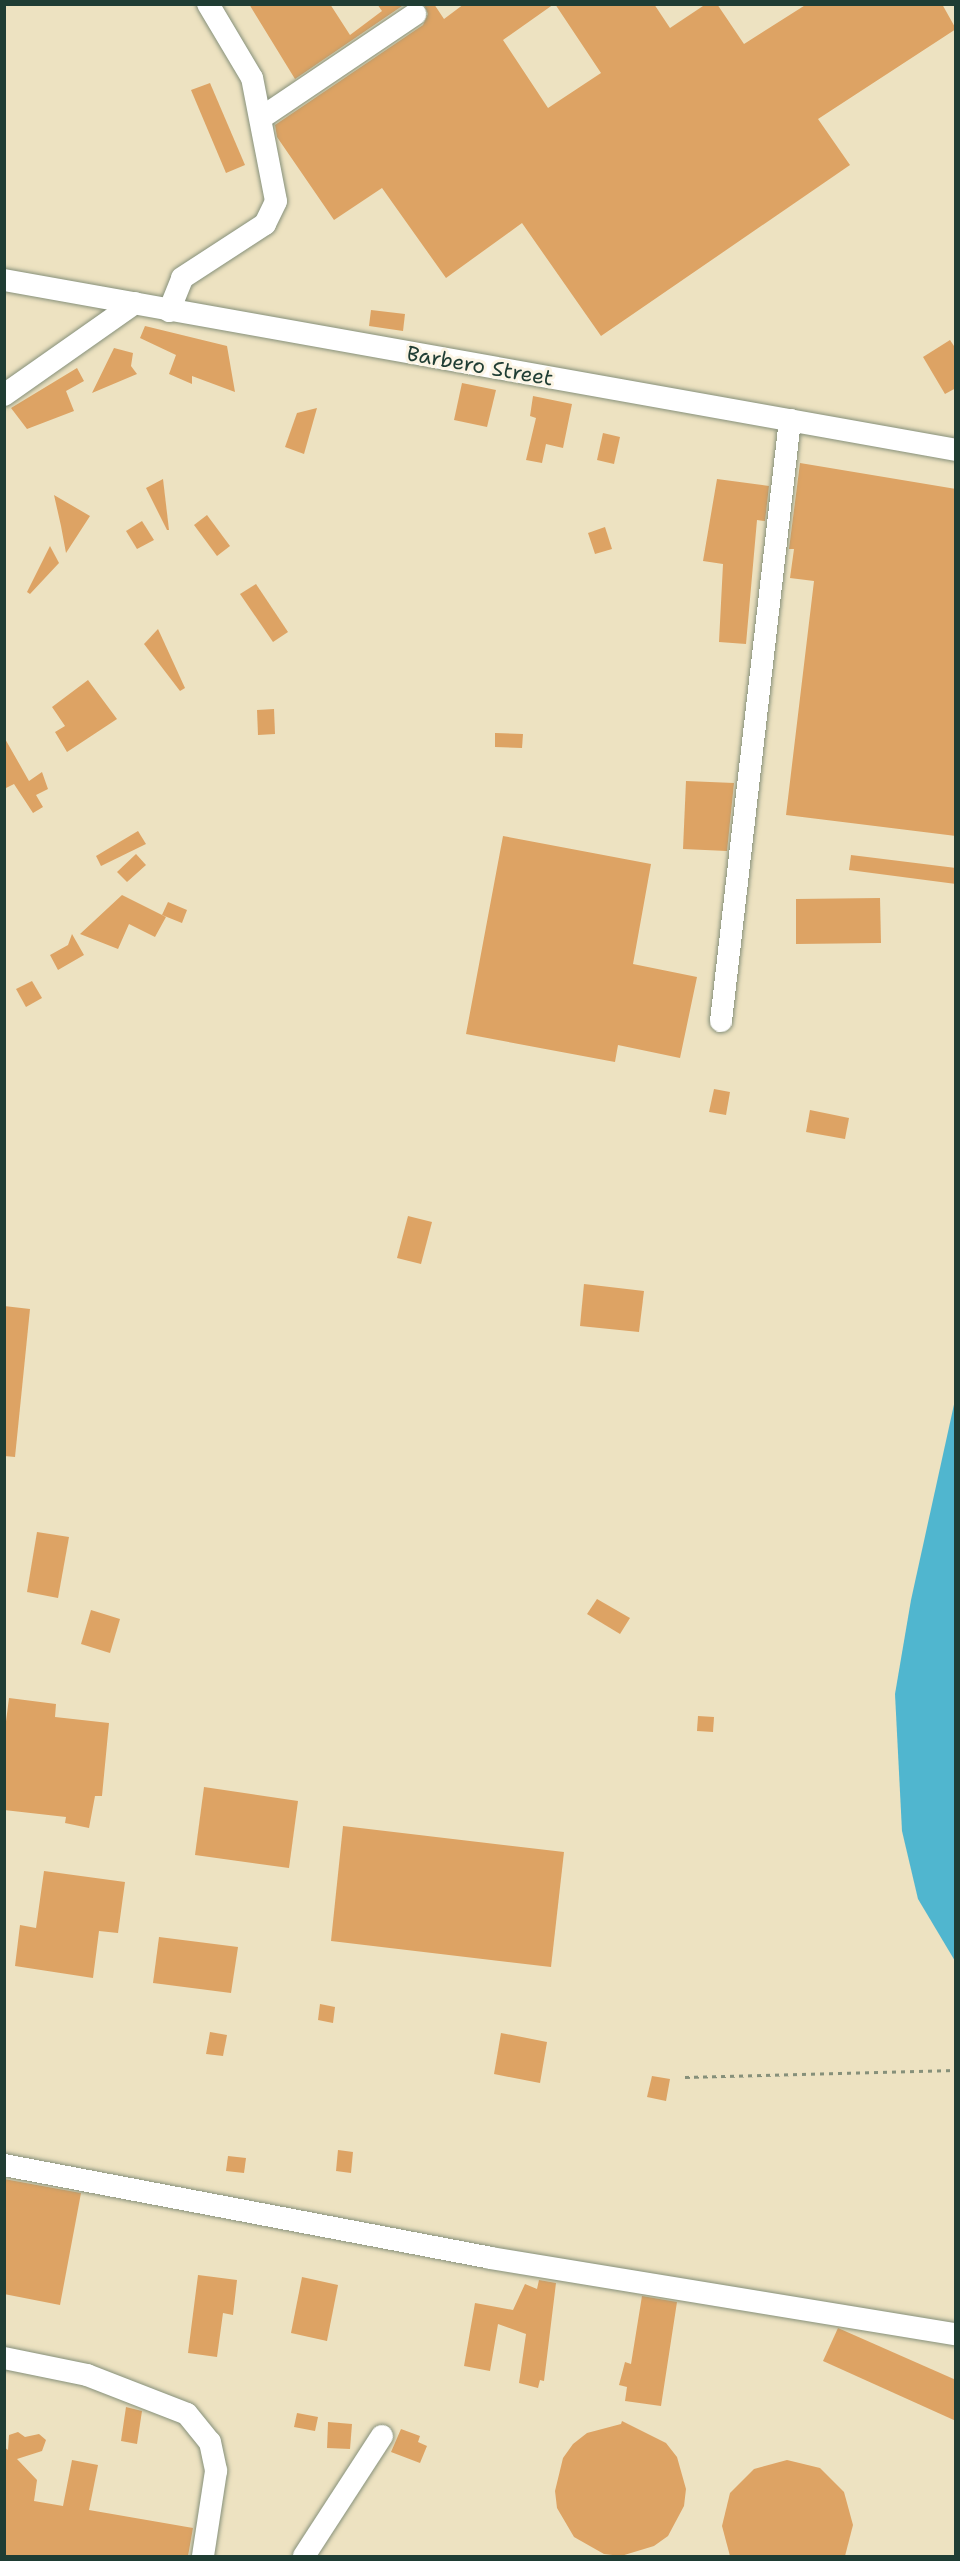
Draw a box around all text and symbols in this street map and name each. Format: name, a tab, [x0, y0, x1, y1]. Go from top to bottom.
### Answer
street label: Barbero Street	[405, 341, 555, 391]

